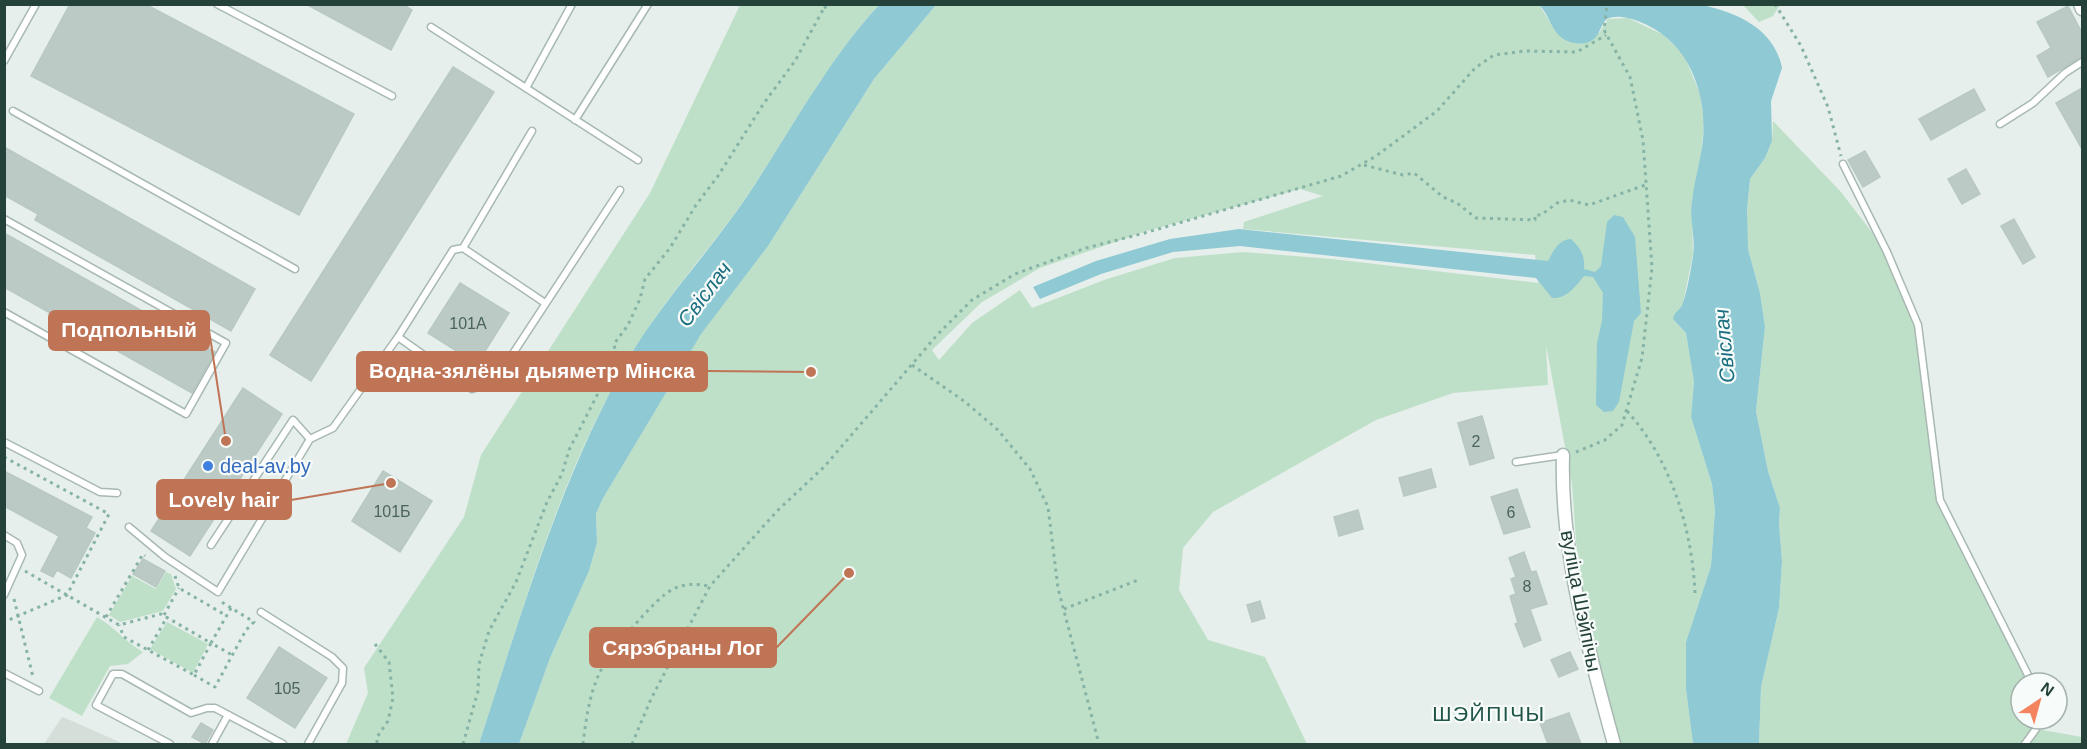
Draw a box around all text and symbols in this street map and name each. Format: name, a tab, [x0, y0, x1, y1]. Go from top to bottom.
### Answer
water label: Свіслач	[672, 257, 736, 331]
water label: Свіслач	[1709, 308, 1739, 384]
callout: Подпольный	[49, 311, 209, 350]
house number: 101А	[449, 315, 487, 332]
text: Подпольный	[61, 318, 197, 341]
callout: Водна-зялёны дыяметр Мінска	[357, 352, 707, 391]
text: Водна-зялёны дыяметр Мінска	[369, 359, 695, 382]
house number: 2	[1472, 433, 1481, 450]
place label: deal-av.by	[220, 455, 311, 477]
marker: deal-av.by	[201, 459, 215, 473]
callout: Lovely hair	[157, 480, 291, 519]
text: Lovely hair	[169, 488, 279, 511]
house number: 101Б	[373, 503, 411, 520]
house number: 6	[1507, 504, 1516, 521]
street label: вуліца Шэйпічы	[1556, 528, 1606, 674]
house number: 8	[1523, 578, 1532, 595]
callout: Сярэбраны Лог	[590, 628, 776, 667]
text: Сярэбраны Лог	[602, 636, 764, 659]
north arrow	[2009, 671, 2069, 731]
text: N	[2038, 679, 2057, 700]
house number: 105	[274, 680, 300, 697]
district label: ШЭЙПІЧЫ	[1432, 702, 1546, 725]

